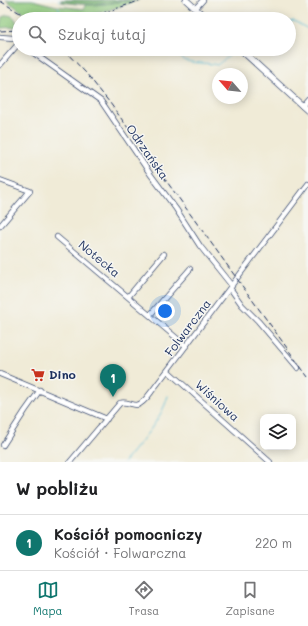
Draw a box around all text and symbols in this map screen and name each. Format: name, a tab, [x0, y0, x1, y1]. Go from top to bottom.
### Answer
search box	[12, 12, 296, 56]
icon: search	[26, 23, 48, 45]
text: Szukaj tutaj	[58, 24, 146, 44]
north arrow	[212, 68, 248, 104]
street label: Odrzańska	[123, 121, 173, 182]
street label: Notecka	[76, 236, 124, 280]
street label: Folwarczna	[160, 296, 214, 359]
your location	[155, 301, 175, 321]
pin: 1	[100, 364, 126, 397]
place label: Dino	[49, 366, 76, 382]
supermarket icon: Dino	[30, 367, 46, 383]
street label: Wiśniowa	[192, 376, 243, 424]
map controls	[260, 414, 296, 450]
button: layers	[260, 414, 296, 450]
text: W pobliżu	[16, 477, 98, 499]
text: Kościół pomocniczy	[54, 524, 202, 544]
text: 1	[26, 534, 32, 551]
text: 220 m	[255, 534, 292, 551]
text: Kościół · Folwarczna	[54, 544, 186, 561]
tab: Mapa	[33, 579, 62, 618]
tab: Trasa	[129, 579, 159, 618]
tab: Zapisane	[225, 579, 275, 618]

